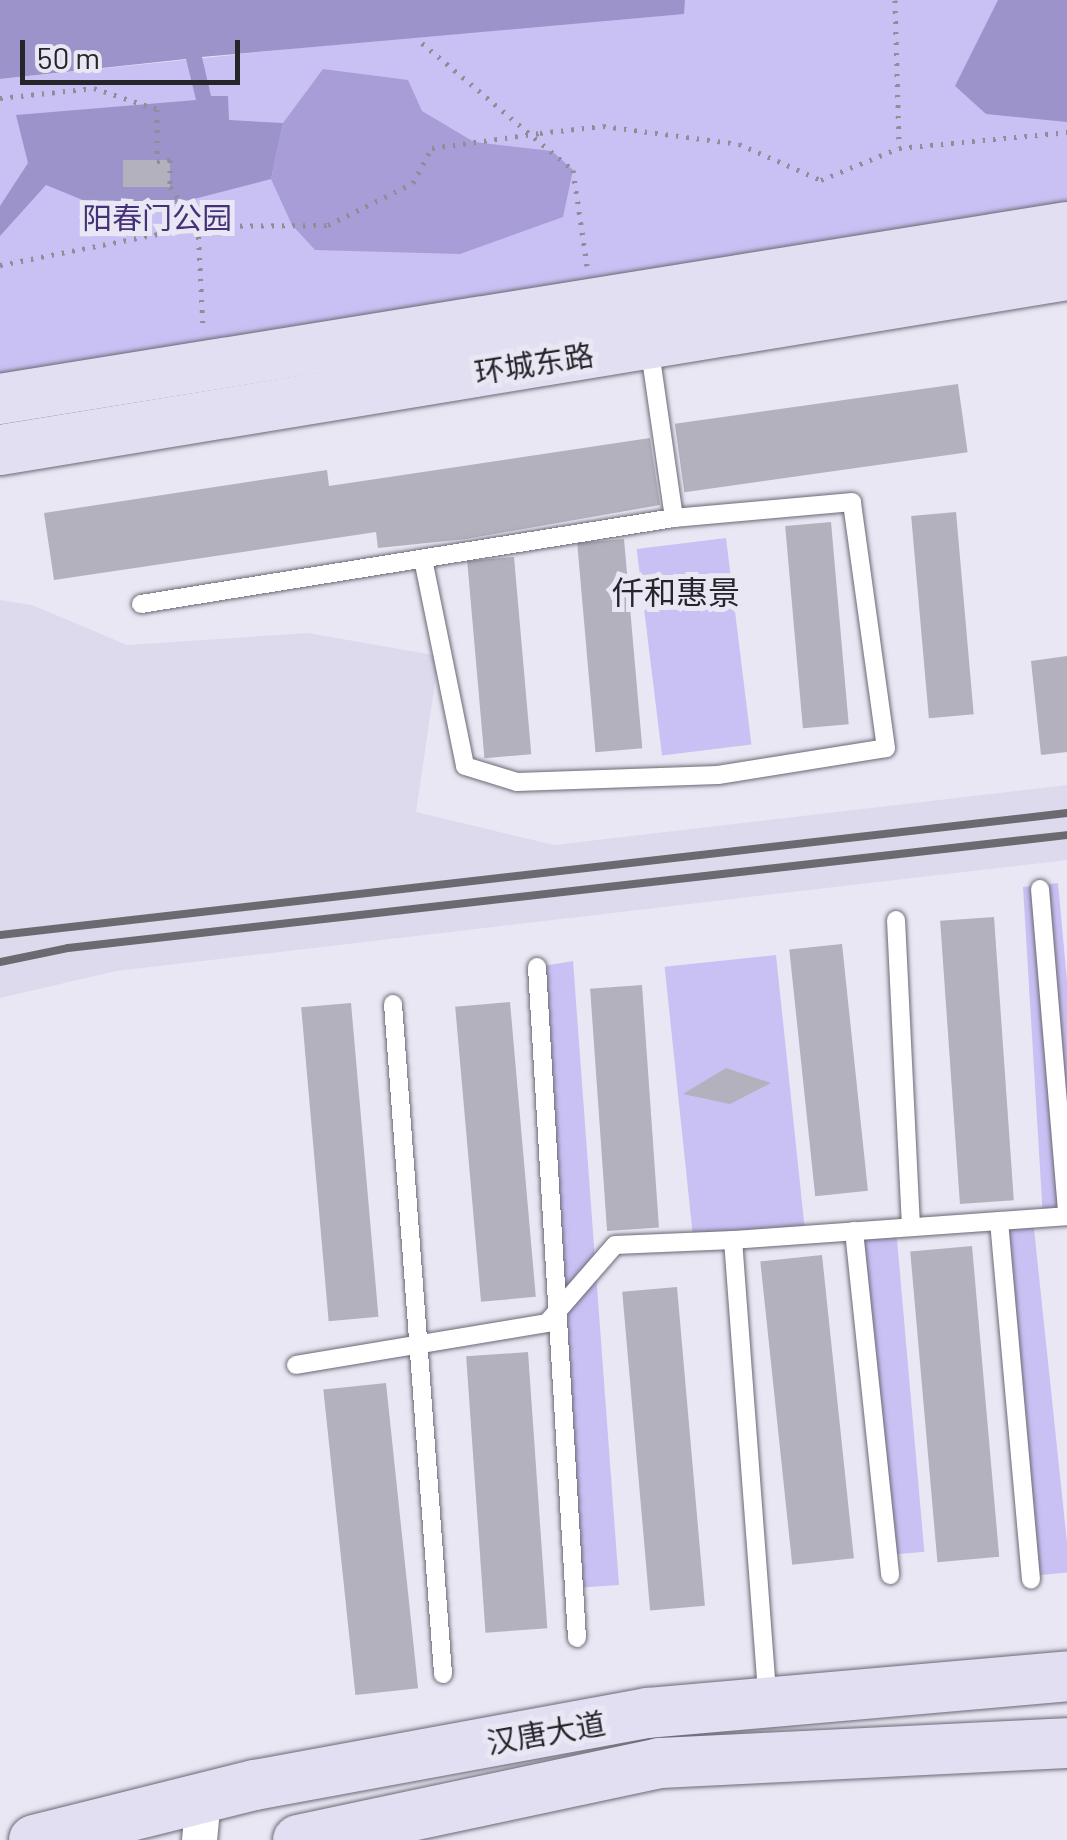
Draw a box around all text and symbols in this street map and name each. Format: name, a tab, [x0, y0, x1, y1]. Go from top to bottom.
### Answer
scale bar	[25, 20, 245, 82]
text: 50 m	[37, 39, 100, 75]
park label: 阳春门公园	[82, 199, 232, 235]
street label: 环城东路	[472, 336, 596, 390]
district label: 仟和惠景	[612, 572, 740, 610]
street label: 汉唐大道	[484, 1704, 608, 1760]

